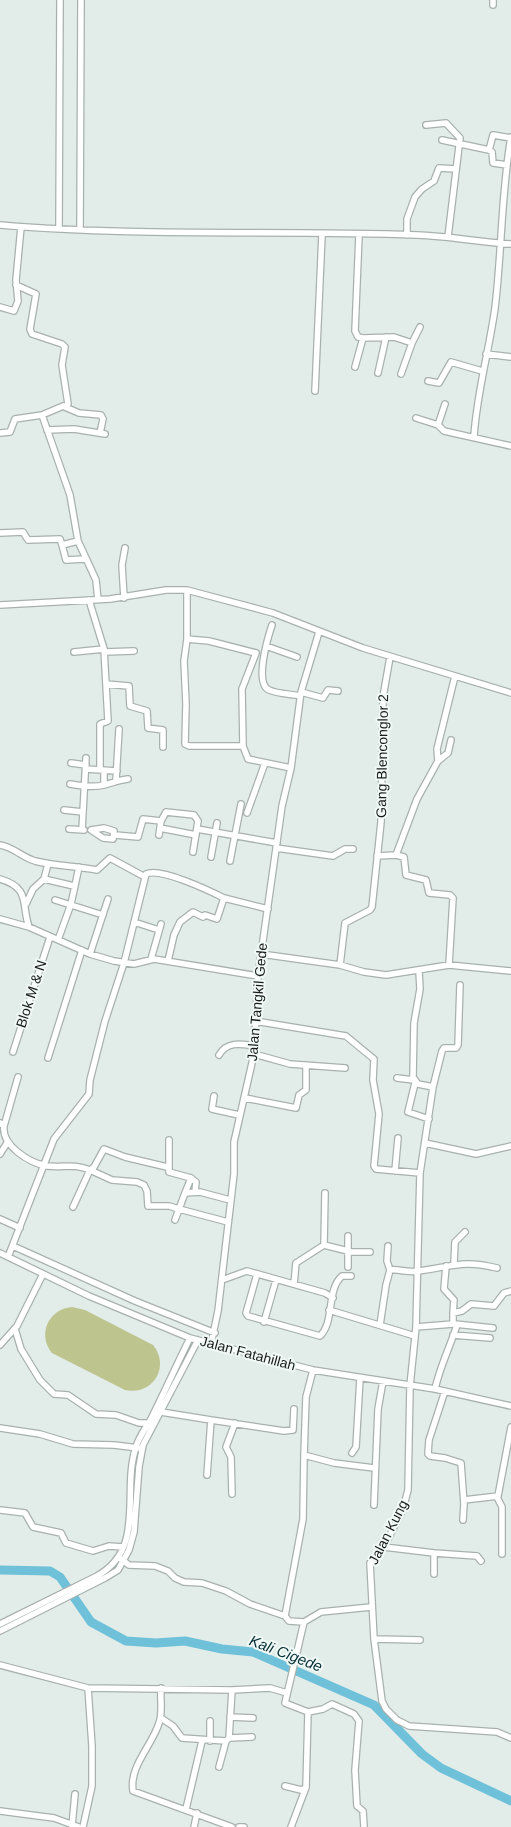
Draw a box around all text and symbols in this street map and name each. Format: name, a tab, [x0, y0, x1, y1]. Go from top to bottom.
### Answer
street label: Gang Blenconglor 2	[373, 694, 391, 818]
street label: Jalan Tangkil Gede	[244, 942, 270, 1062]
street label: Blok M & N	[13, 958, 49, 1030]
street label: Jalan Fatahillah	[199, 1333, 297, 1373]
street label: Jalan Kung	[365, 1497, 411, 1567]
water label: Kali Cigede	[247, 1631, 325, 1675]

